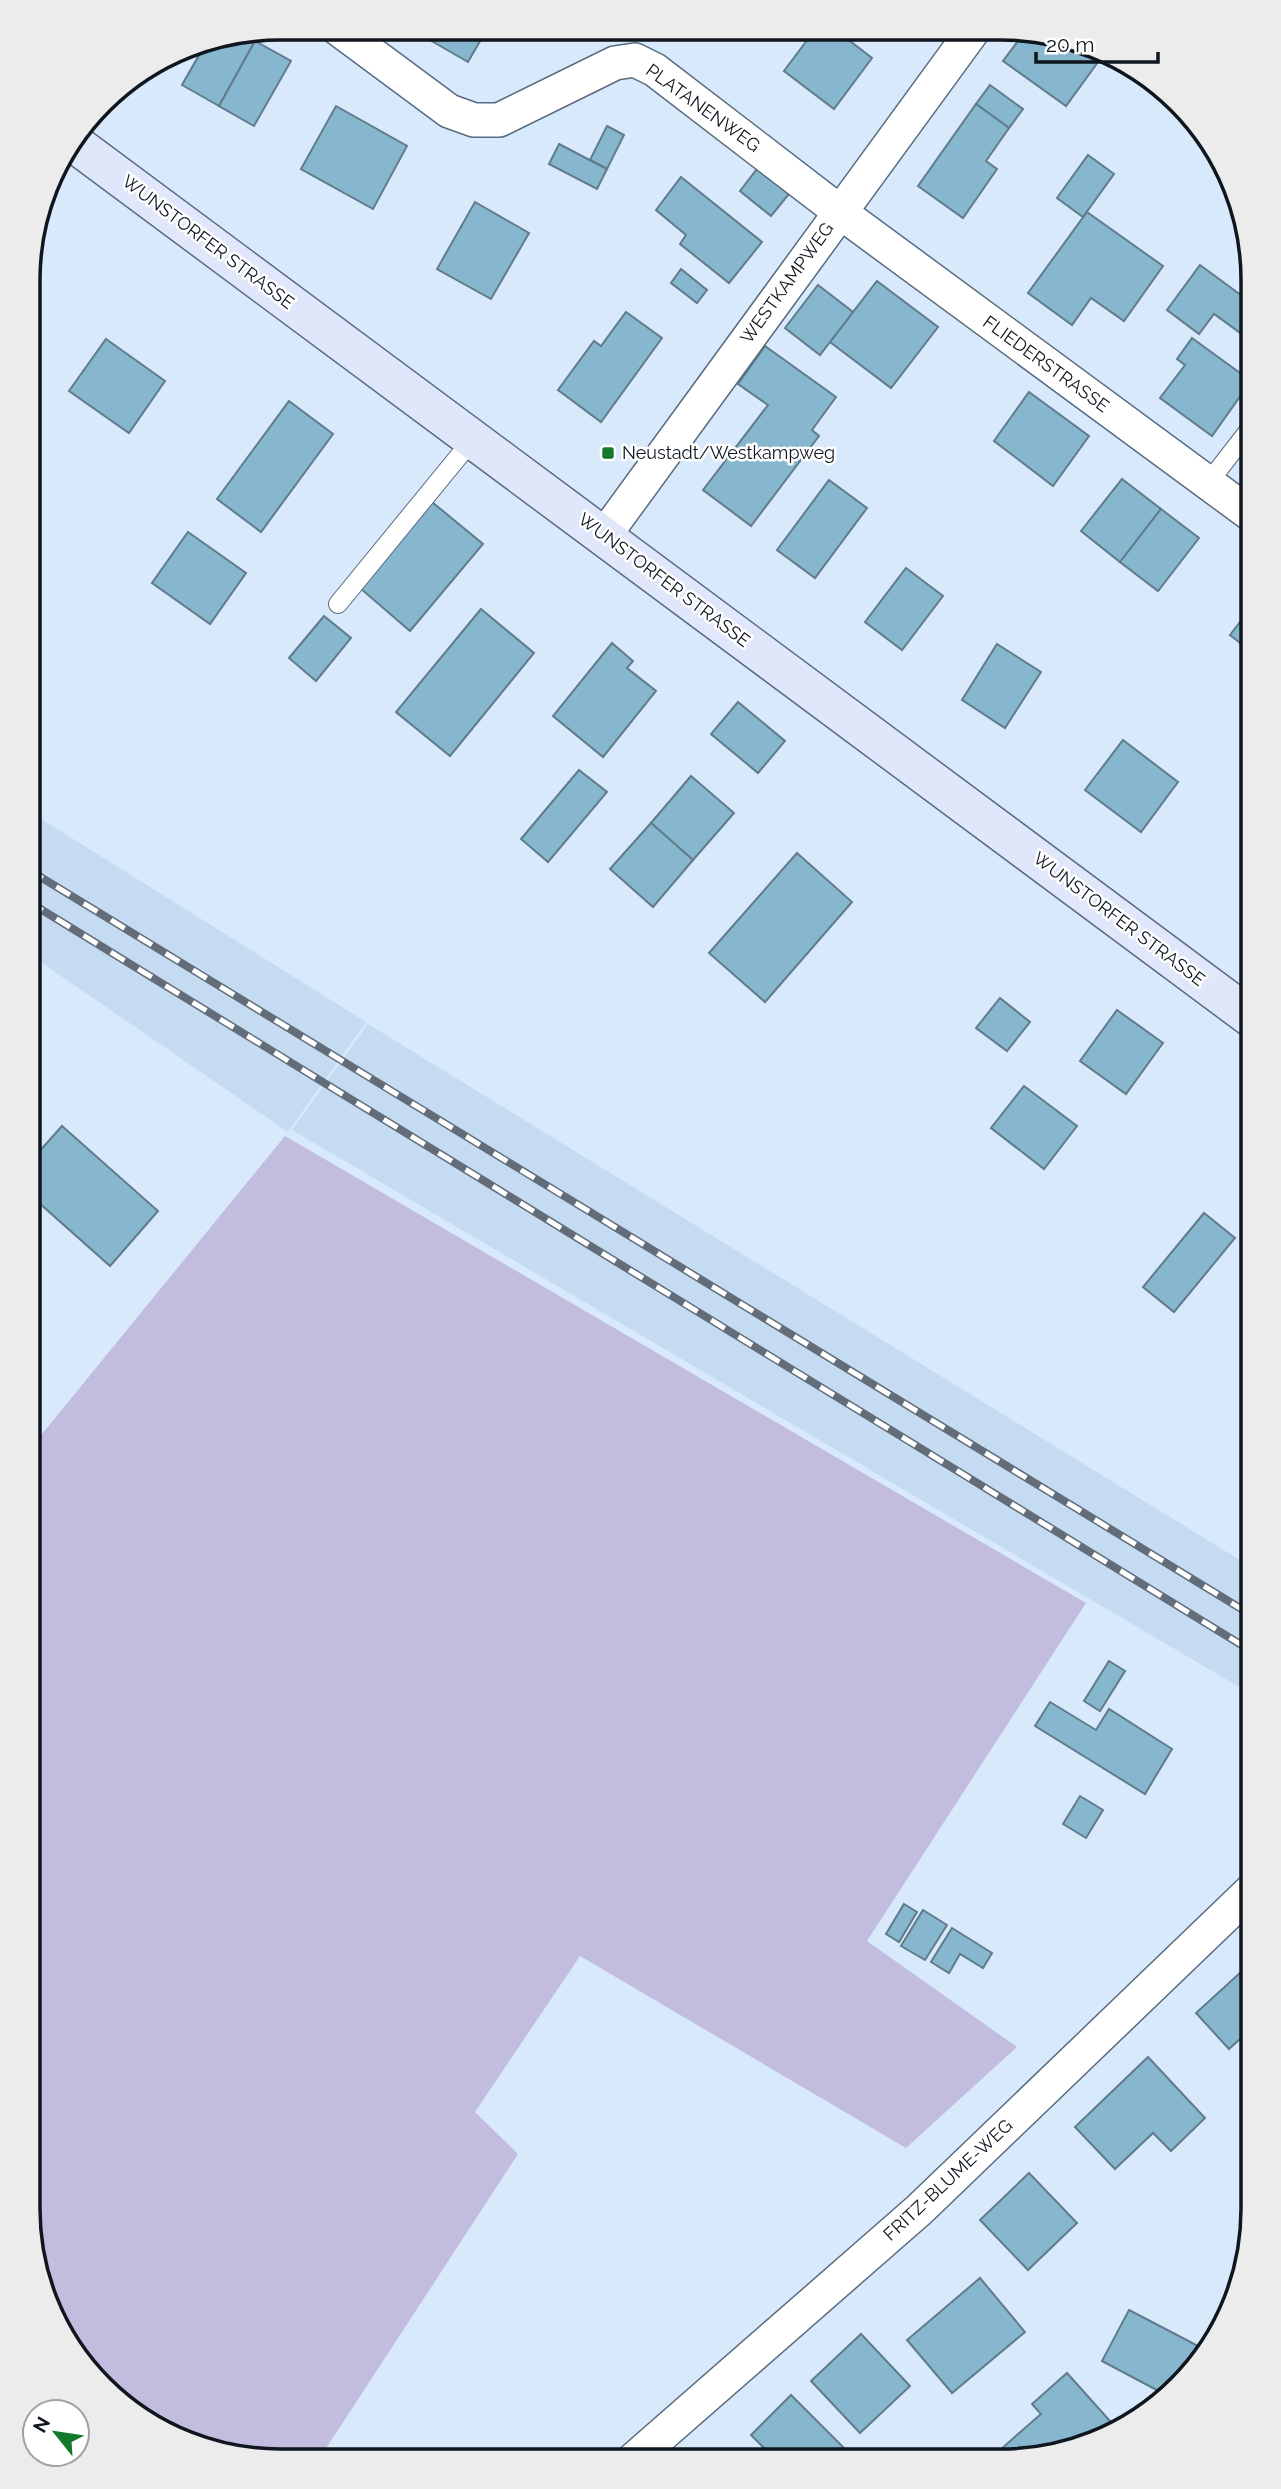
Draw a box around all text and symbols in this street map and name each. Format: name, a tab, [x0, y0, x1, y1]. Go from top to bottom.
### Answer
scale bar	[1036, 21, 1158, 65]
text: 20 m	[1046, 32, 1094, 57]
street label: PLATANENWEG	[642, 59, 764, 156]
street label: WUNSTORFER STRASSE	[118, 170, 298, 313]
street label: WESTKAMPWEG	[736, 218, 838, 347]
street label: FLIEDERSTRASSE	[979, 311, 1113, 416]
place label: Neustadt/Westkampweg	[622, 442, 835, 463]
marker: Neustadt/Westkampweg	[600, 445, 616, 461]
street label: WUNSTORFER STRASSE	[574, 508, 754, 651]
street label: WUNSTORFER STRASSE	[1029, 847, 1209, 990]
street label: FRITZ-BLUME-WEG	[879, 2115, 1016, 2245]
north arrow	[21, 2398, 91, 2468]
text: N	[28, 2413, 54, 2436]

